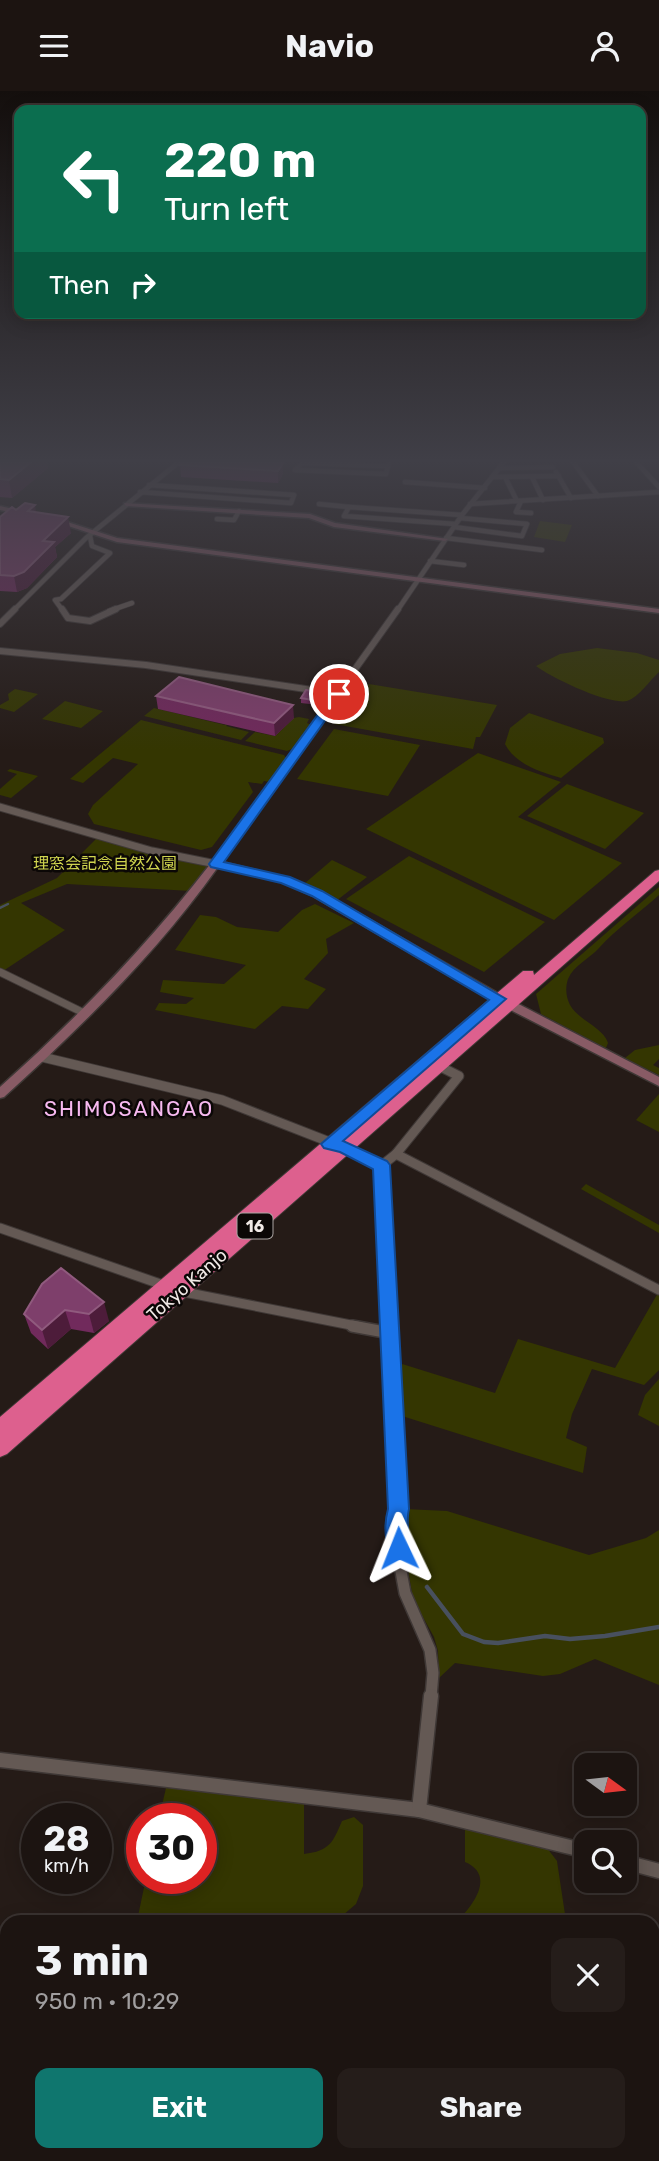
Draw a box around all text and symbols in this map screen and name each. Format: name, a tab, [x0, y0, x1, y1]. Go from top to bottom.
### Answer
icon: menu	[35, 27, 73, 65]
text: Navio	[285, 27, 374, 65]
icon: person	[586, 27, 624, 65]
text: 220 m	[164, 131, 316, 189]
icon: left	[49, 133, 140, 224]
text: Turn left	[164, 190, 289, 228]
icon: right	[124, 266, 162, 304]
text: Then	[49, 270, 110, 301]
pin	[309, 664, 369, 724]
icon: arrive	[320, 675, 358, 713]
park label: 理窓会記念自然公園	[33, 854, 177, 873]
district label: SHIMOSANGAO	[44, 1096, 214, 1121]
road number: 16	[238, 1213, 272, 1239]
street label: Tokyo Kanjo	[142, 1244, 232, 1326]
position arrow	[362, 1511, 436, 1585]
north arrow	[574, 1753, 637, 1817]
map controls	[574, 1753, 637, 1893]
speed limit sign: 30	[126, 1803, 217, 1894]
text: 28	[43, 1818, 90, 1860]
button: search	[574, 1830, 637, 1893]
text: km/h	[44, 1855, 89, 1877]
text: 3 min	[35, 1936, 149, 1986]
button: close	[551, 1938, 625, 2012]
text: 950 m · 10:29	[35, 1987, 179, 2015]
button: Exit	[35, 2068, 323, 2148]
button: Share	[337, 2068, 625, 2148]

